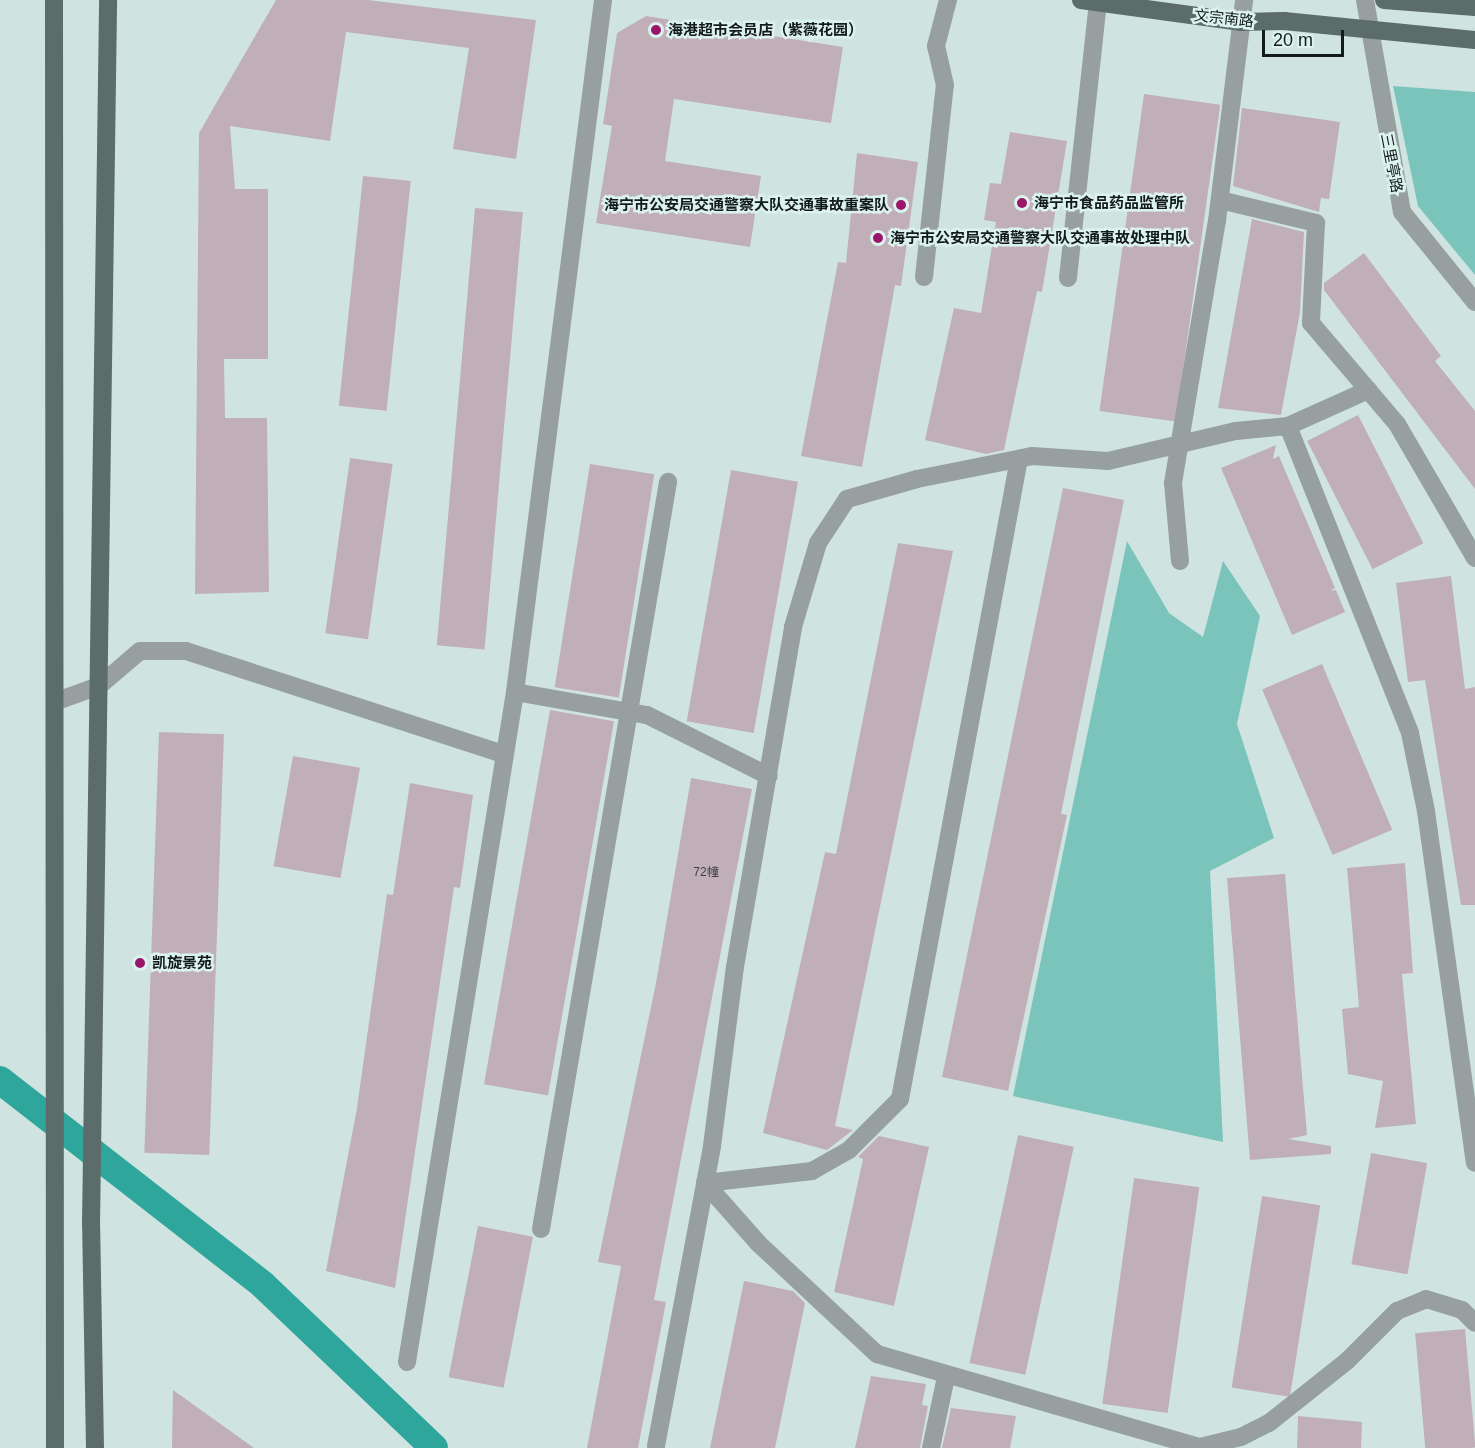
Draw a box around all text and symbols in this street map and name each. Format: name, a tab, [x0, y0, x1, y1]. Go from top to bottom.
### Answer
street label: 文宗南路	[1193, 6, 1255, 30]
scale bar	[1265, 18, 1348, 56]
place label: 海港超市会员店（紫薇花园）	[668, 21, 863, 39]
marker: 海港超市会员店（紫薇花园）	[649, 23, 663, 37]
text: 20 m	[1273, 30, 1313, 50]
street label: 三里亭路	[1377, 132, 1407, 194]
place label: 海宁市食品药品监管所	[1034, 194, 1184, 212]
place label: 海宁市公安局交通警察大队交通事故重案队	[604, 196, 889, 214]
marker: 海宁市食品药品监管所	[1015, 196, 1029, 210]
marker: 海宁市公安局交通警察大队交通事故重案队	[894, 198, 908, 212]
place label: 海宁市公安局交通警察大队交通事故处理中队	[890, 229, 1190, 247]
marker: 海宁市公安局交通警察大队交通事故处理中队	[871, 231, 885, 245]
house number: 72幢	[693, 866, 719, 880]
place label: 凯旋景苑	[152, 954, 212, 972]
marker: 凯旋景苑	[133, 956, 147, 970]

